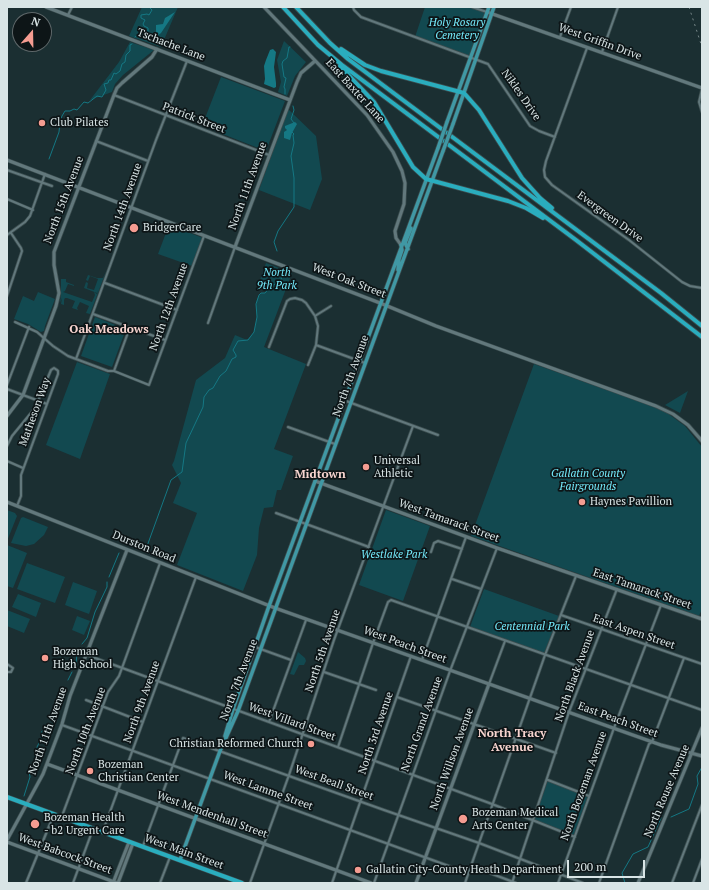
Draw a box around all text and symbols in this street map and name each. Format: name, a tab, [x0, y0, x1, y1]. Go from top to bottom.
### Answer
north arrow	[12, 12, 52, 52]
text: N	[29, 14, 42, 30]
park label: Holy Rosary Cemetery	[429, 16, 485, 42]
street label: West Griffin Drive	[557, 21, 643, 63]
street label: Tschache Lane	[135, 26, 207, 64]
street label: East Baxter Lane	[323, 56, 387, 126]
street label: Nikles Drive	[499, 67, 543, 123]
street label: Patrick Street	[161, 100, 227, 136]
place label: Club Pilates	[50, 116, 108, 130]
marker: Club Pilates	[37, 118, 47, 128]
street label: North 11th Avenue	[226, 140, 270, 232]
street label: North 15th Avenue	[41, 154, 87, 246]
street label: North 14th Avenue	[101, 161, 145, 253]
street label: Evergreen Drive	[575, 189, 645, 245]
place label: BridgerCare	[143, 221, 201, 235]
marker: BridgerCare	[128, 222, 140, 234]
street label: North 12th Avenue	[147, 261, 191, 353]
street label: West Oak Street	[310, 261, 388, 301]
park label: North 9th Park	[257, 266, 297, 292]
district label: Oak Meadows	[69, 323, 149, 337]
street label: North 7th Avenue	[330, 333, 372, 419]
street label: Matheson Way	[17, 376, 53, 448]
place label: Universal Athletic	[374, 454, 420, 480]
marker: Universal Athletic	[361, 462, 371, 472]
park label: Gallatin County Fairgrounds	[551, 467, 625, 493]
district label: Midtown	[294, 468, 346, 482]
place label: Haynes Pavillion	[590, 495, 672, 509]
street label: West Tamarack Street	[397, 497, 501, 545]
marker: Haynes Pavillion	[577, 497, 587, 507]
street label: Durston Road	[110, 528, 178, 566]
park label: Westlake Park	[361, 548, 427, 562]
street label: East Tamarack Street	[591, 566, 693, 612]
street label: North 5th Avenue	[303, 608, 343, 694]
street label: East Aspen Street	[591, 612, 677, 652]
park label: Centennial Park	[494, 620, 570, 634]
street label: West Peach Street	[362, 624, 448, 666]
street label: North Black Avenue	[552, 628, 598, 724]
street label: North 7th Avenue	[217, 637, 261, 723]
place label: Bozeman High School	[53, 645, 112, 671]
marker: Bozeman High School	[40, 653, 50, 663]
street label: North 9th Avenue	[121, 659, 163, 745]
street label: North Grand Avenue	[399, 675, 445, 773]
street label: North 11th Avenue	[26, 685, 70, 777]
street label: North 10th Avenue	[63, 685, 109, 777]
street label: North 3rd Avenue	[356, 690, 396, 776]
street label: East Peach Street	[576, 699, 660, 741]
street label: West Villard Street	[247, 700, 337, 744]
street label: North Willson Avenue	[427, 706, 477, 812]
district label: North Tracy Avenue	[478, 727, 546, 755]
street label: North Bozeman Avenue	[558, 730, 610, 842]
place label: Christian Reformed Church	[169, 737, 303, 751]
marker: Christian Reformed Church	[306, 739, 316, 749]
street label: North Rouse Avenue	[641, 743, 693, 839]
place label: Bozeman Christian Center	[98, 758, 179, 784]
street label: West Beall Street	[293, 763, 375, 803]
marker: Bozeman Christian Center	[85, 766, 95, 776]
street label: West Lamme Street	[221, 769, 315, 813]
street label: West Mendenhall Street	[155, 789, 269, 841]
place label: Bozeman Medical Arts Center	[472, 806, 558, 832]
place label: Bozeman Health - b2 Urgent Care	[44, 811, 125, 837]
marker: Bozeman Medical Arts Center	[457, 813, 469, 825]
marker: Bozeman Health - b2 Urgent Care	[29, 818, 41, 830]
street label: West Babcock Street	[16, 831, 114, 877]
street label: West Main Street	[142, 832, 226, 872]
scale bar	[569, 852, 647, 878]
text: 200 m	[574, 859, 606, 874]
place label: Gallatin City-County Heath Department	[366, 863, 562, 877]
marker: Gallatin City-County Heath Department	[353, 865, 363, 875]

